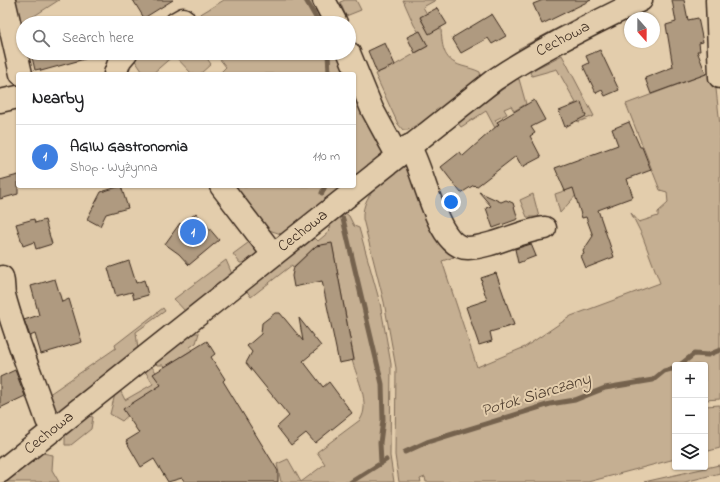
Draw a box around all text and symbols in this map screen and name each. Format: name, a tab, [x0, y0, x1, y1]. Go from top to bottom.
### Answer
north arrow	[624, 12, 660, 48]
street label: Cechowa	[532, 15, 594, 63]
search box	[16, 16, 356, 60]
icon: search	[30, 27, 52, 49]
text: Search here	[62, 27, 134, 49]
text: Nearby	[32, 86, 84, 111]
text: AGIW Gastronomia	[70, 136, 188, 158]
text: 1	[43, 147, 47, 166]
text: 110 m	[313, 147, 340, 166]
text: Shop · Wyżynna	[70, 158, 157, 177]
your location	[441, 192, 461, 212]
street label: Cechowa	[273, 204, 333, 258]
pin: 1	[180, 217, 206, 247]
map controls	[672, 362, 708, 470]
button: +	[672, 362, 708, 398]
water label: Potok Siarczany	[478, 366, 595, 425]
button: −	[672, 398, 708, 434]
street label: Cechowa	[19, 405, 79, 461]
button: layers	[672, 434, 708, 470]

